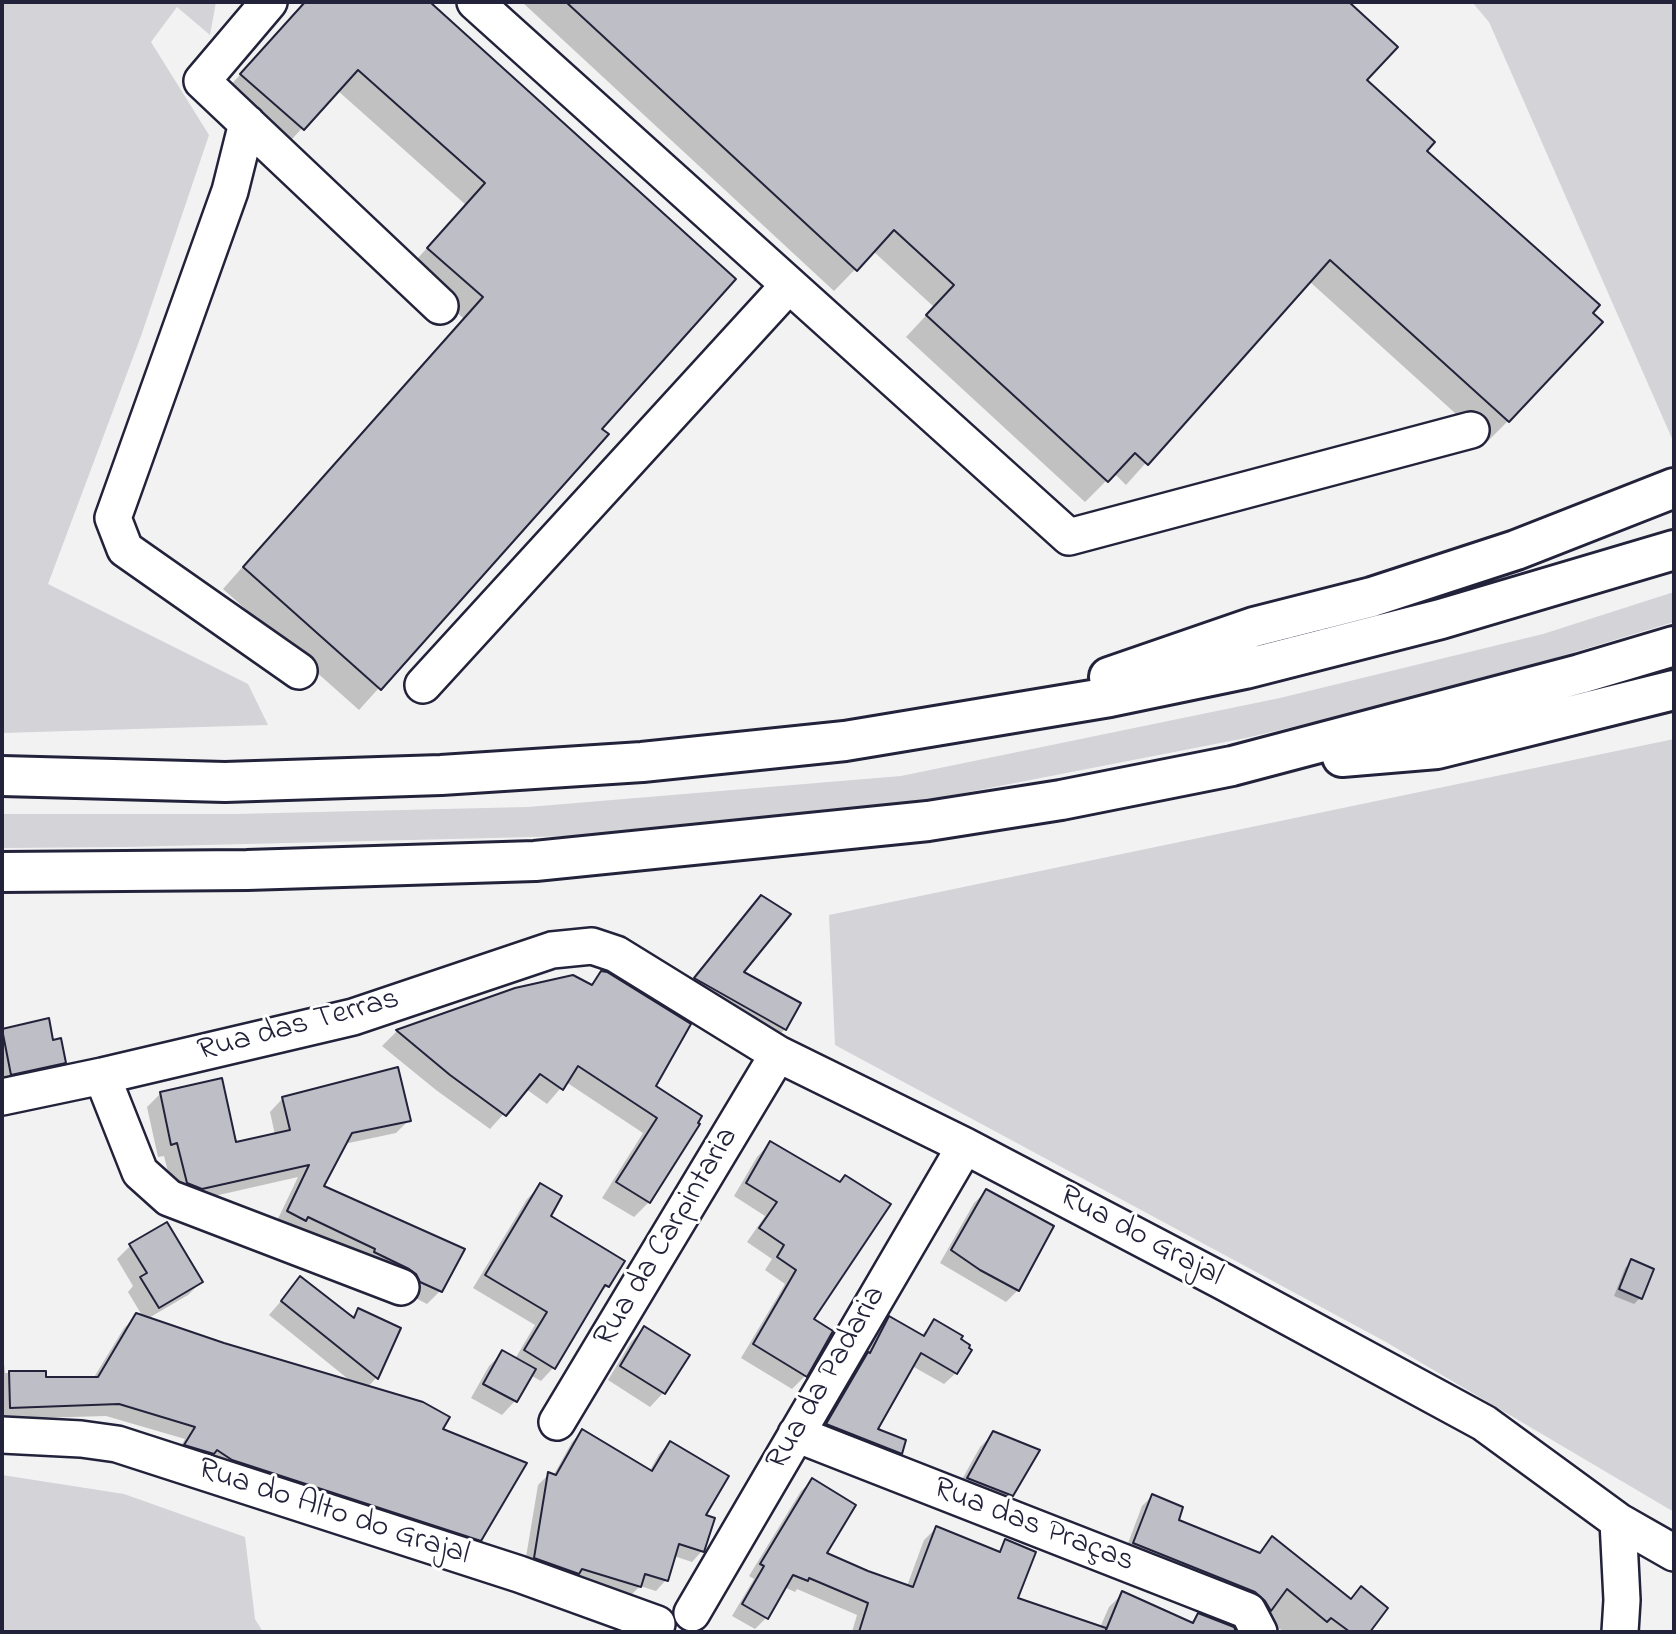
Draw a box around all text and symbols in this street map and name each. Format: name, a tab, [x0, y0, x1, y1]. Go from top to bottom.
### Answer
street label: Rua das Terras	[194, 982, 404, 1072]
street label: Rua da Carpintaria	[587, 1121, 749, 1355]
street label: Rua do Grajal	[1051, 1179, 1229, 1297]
street label: Rua da Padaria	[760, 1280, 896, 1478]
street label: Rua do Alto do Grajal	[192, 1452, 474, 1576]
street label: Rua das Praças	[927, 1471, 1139, 1583]

